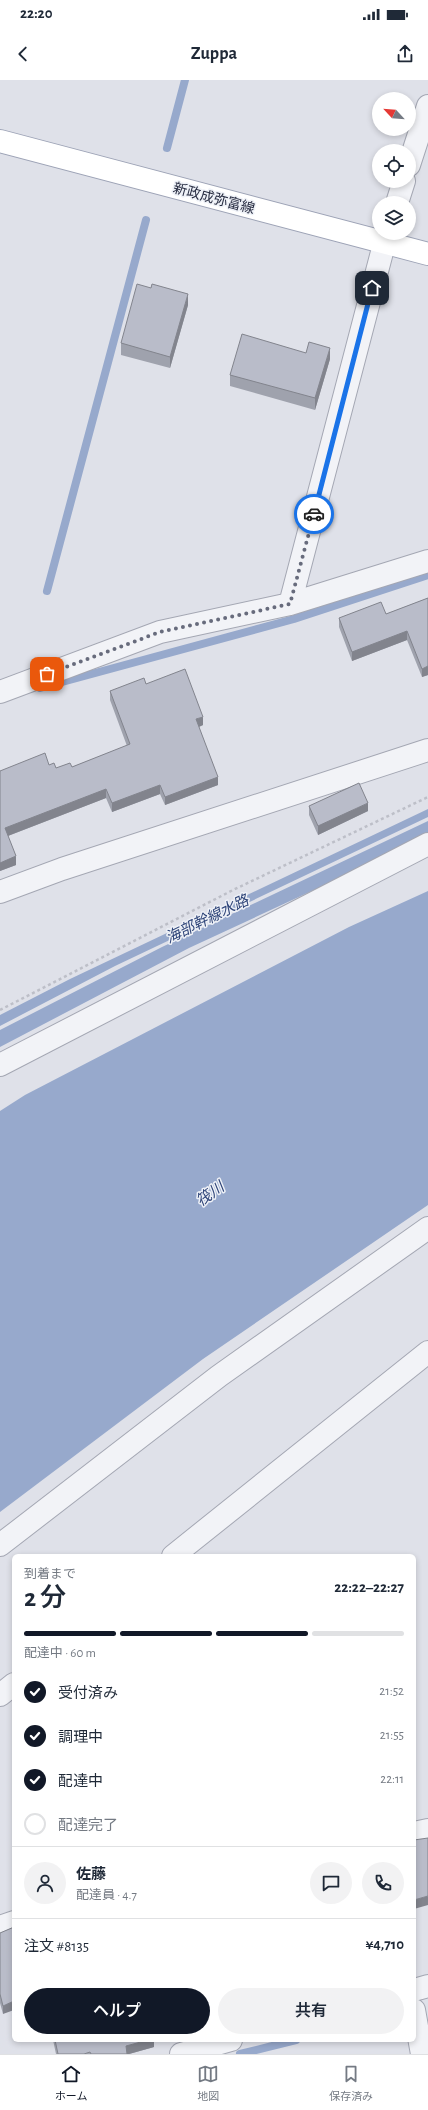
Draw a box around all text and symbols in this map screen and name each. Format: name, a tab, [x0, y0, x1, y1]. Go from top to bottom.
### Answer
text: 22:20	[20, 6, 52, 21]
icon: back	[12, 43, 34, 65]
icon: share	[394, 43, 416, 65]
text: Zuppa	[191, 45, 237, 63]
north arrow	[372, 92, 416, 136]
map controls	[372, 92, 416, 240]
button: locate	[372, 144, 416, 188]
street label: 新政成弥富線	[171, 180, 256, 217]
button: layers	[372, 196, 416, 240]
pin	[355, 271, 389, 305]
icon: home	[361, 277, 383, 299]
courier	[294, 494, 334, 534]
icon: car	[303, 503, 325, 525]
pin	[30, 657, 64, 691]
icon: bag	[36, 663, 58, 685]
water label: 海部幹線水路	[163, 891, 253, 946]
water label: 筏川	[193, 1178, 228, 1209]
text: 到着まで	[24, 1568, 76, 1581]
text: 22:22–22:27	[334, 1580, 404, 1595]
text: 2 分	[24, 1585, 66, 1611]
text: 配達中 · 60 m	[24, 1647, 96, 1660]
icon: check	[24, 1681, 46, 1703]
text: 21:52	[379, 1685, 404, 1698]
text: 受付済み	[58, 1686, 118, 1701]
icon: check	[24, 1725, 46, 1747]
text: 21:55	[380, 1729, 404, 1742]
text: 調理中	[58, 1730, 103, 1745]
icon: check	[24, 1769, 46, 1791]
text: 22:11	[380, 1773, 404, 1786]
text: 配達中	[58, 1774, 103, 1789]
text: 配達完了	[58, 1818, 118, 1833]
button: person	[24, 1862, 66, 1904]
button: chat	[310, 1862, 352, 1904]
button: phone	[362, 1862, 404, 1904]
text: 佐藤	[76, 1867, 106, 1882]
text: 配達員 · 4.7	[76, 1889, 137, 1902]
text: ¥4,710	[365, 1937, 404, 1952]
text: 注文 #8135	[24, 1939, 89, 1954]
button: ヘルプ	[24, 1988, 210, 2034]
button: 共有	[218, 1988, 404, 2034]
tab: ホーム	[55, 2063, 88, 2103]
tab: 地図	[197, 2063, 219, 2103]
tab: 保存済み	[329, 2063, 373, 2103]

